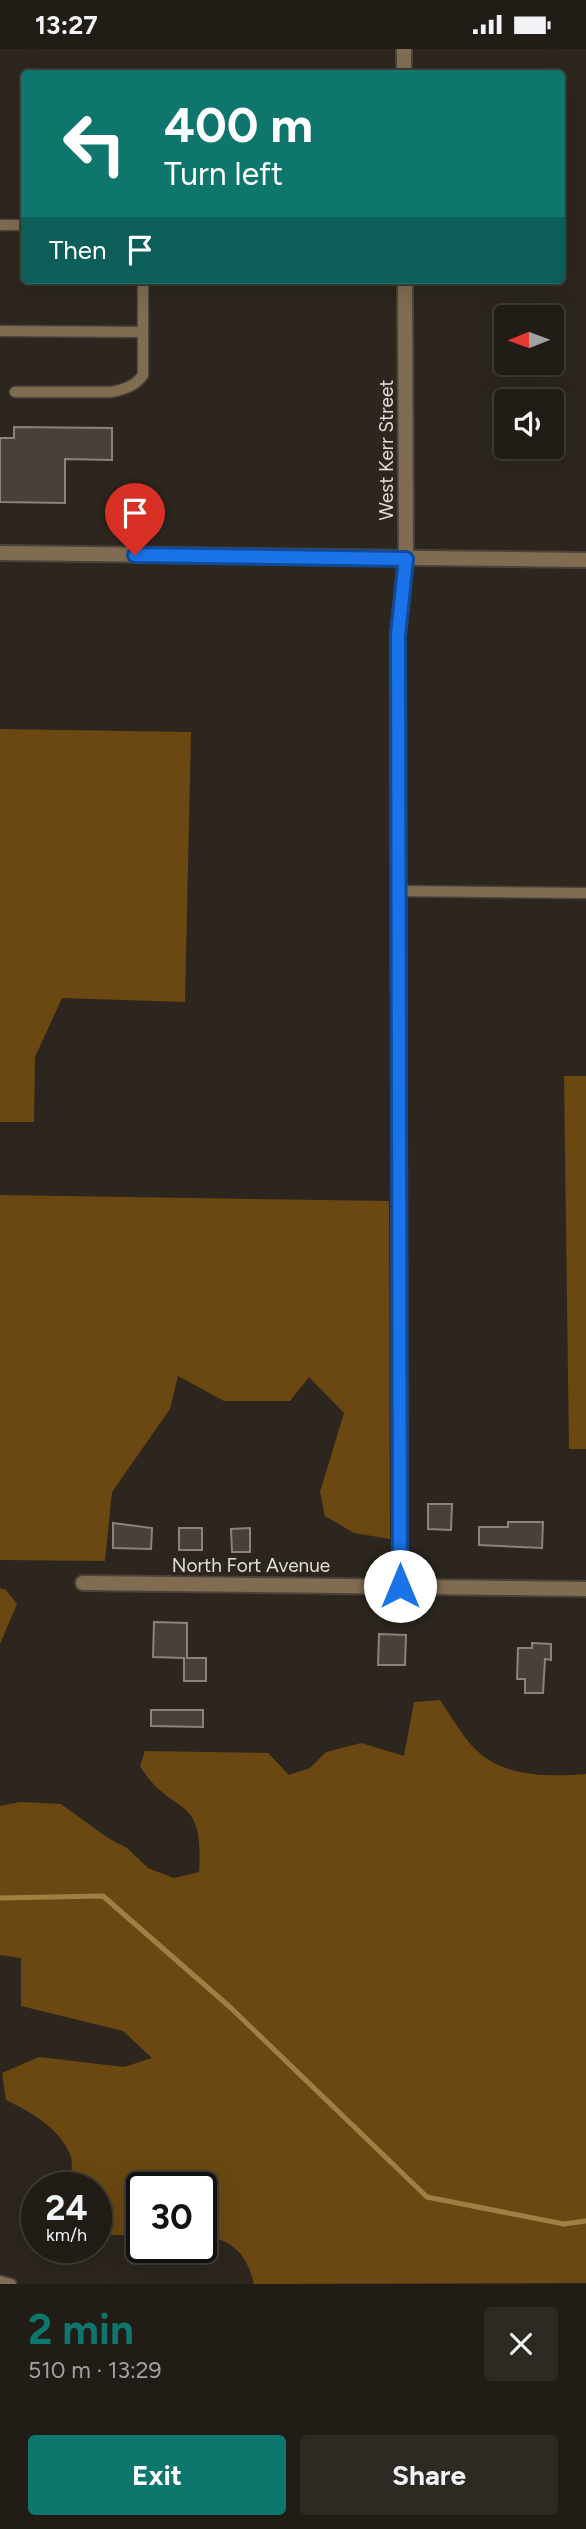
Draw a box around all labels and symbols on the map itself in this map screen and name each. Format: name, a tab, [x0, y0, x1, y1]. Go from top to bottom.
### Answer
north arrow	[494, 305, 564, 375]
street label: West Kerr Street	[375, 379, 398, 521]
pin	[105, 483, 165, 555]
position arrow	[363, 1549, 437, 1623]
street label: North Fort Avenue	[172, 1554, 330, 1577]
speed limit sign: 30	[126, 2172, 217, 2263]

